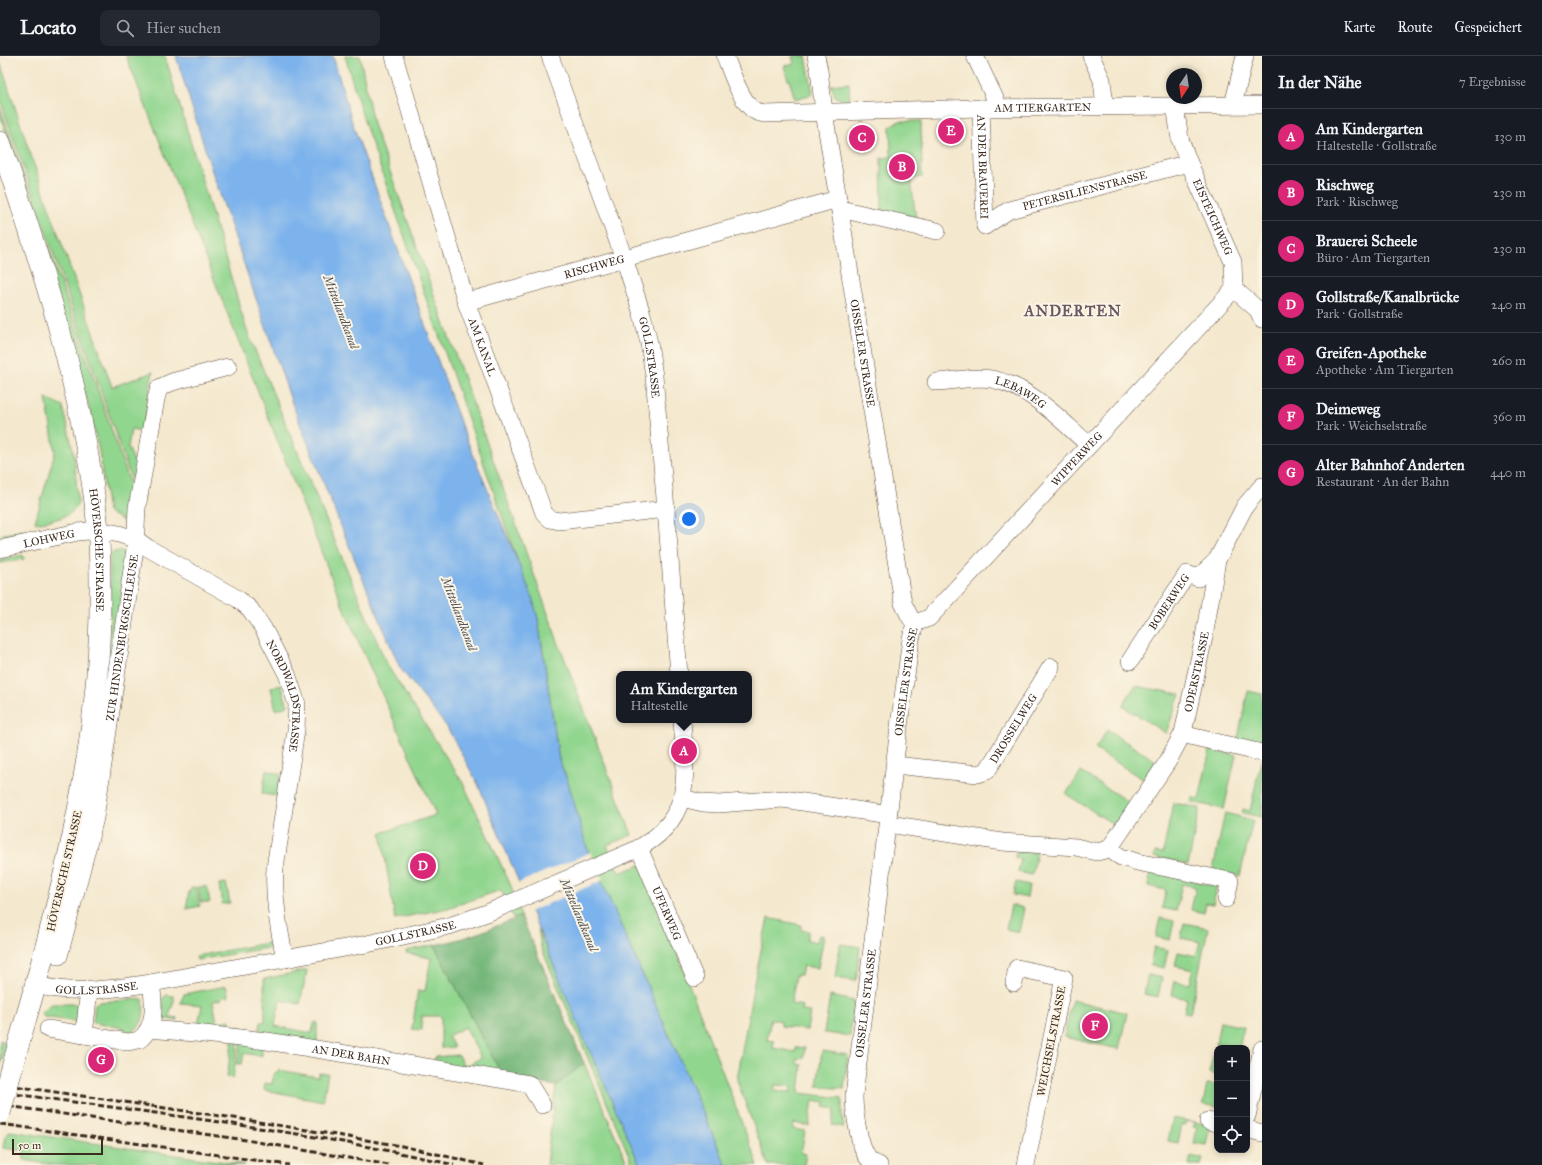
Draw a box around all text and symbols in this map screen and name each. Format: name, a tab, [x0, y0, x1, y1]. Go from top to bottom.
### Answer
search box	[100, 10, 380, 46]
text: Locato	[20, 16, 76, 39]
icon: search	[114, 17, 136, 39]
text: Hier suchen	[146, 19, 221, 37]
text: Karte	[1343, 19, 1375, 36]
text: Route	[1397, 19, 1433, 36]
text: Gespeichert	[1455, 19, 1522, 36]
north arrow	[1166, 68, 1202, 104]
text: In der Nähe	[1278, 72, 1362, 93]
text: 7 Ergebnisse	[1459, 74, 1526, 90]
street label: AM TIERGARTEN	[994, 101, 1091, 115]
street label: AN DER BRAUEREI	[974, 114, 991, 220]
pin: E	[938, 116, 964, 146]
text: Am Kindergarten	[1316, 120, 1423, 138]
pin: C	[849, 123, 875, 153]
text: A	[1287, 129, 1295, 145]
text: 130 m	[1494, 129, 1526, 145]
text: Haltestelle · Gollstraße	[1316, 138, 1437, 154]
pin: B	[889, 152, 915, 182]
street label: PETERSILIENSTRASSE	[1021, 168, 1148, 213]
text: Rischweg	[1316, 176, 1374, 194]
street label: EISTEICHWEG	[1190, 177, 1235, 257]
text: B	[1287, 185, 1295, 201]
text: 230 m	[1493, 185, 1526, 201]
text: Park · Rischweg	[1316, 194, 1398, 210]
text: Brauerei Scheele	[1316, 232, 1417, 250]
text: C	[1287, 241, 1295, 257]
text: 230 m	[1493, 241, 1526, 257]
text: Büro · Am Tiergarten	[1316, 250, 1430, 266]
street label: RISCHWEG	[563, 252, 626, 282]
water label: Mittellandkanal	[320, 272, 362, 353]
text: Gollstraße/Kanalbrücke	[1316, 288, 1459, 306]
text: D	[1286, 297, 1296, 313]
text: 240 m	[1491, 297, 1526, 313]
street label: OISSELER STRASSE	[847, 298, 877, 408]
district label: ANDERTEN	[1023, 302, 1122, 320]
text: Park · Gollstraße	[1316, 306, 1403, 322]
street label: AM KANAL	[465, 315, 499, 378]
street label: GOLLSTRASSE	[636, 315, 662, 399]
text: Greifen-Apotheke	[1316, 344, 1426, 362]
text: E	[1286, 353, 1296, 369]
text: 260 m	[1492, 353, 1526, 369]
text: Apotheke · Am Tiergarten	[1316, 362, 1454, 378]
street label: LEBAWEG	[994, 374, 1049, 412]
text: Deimeweg	[1316, 400, 1380, 418]
text: F	[1287, 409, 1295, 425]
text: 360 m	[1493, 409, 1526, 425]
text: Park · Weichselstraße	[1316, 418, 1427, 434]
street label: WIPPERWEG	[1049, 429, 1105, 489]
text: Alter Bahnhof Anderten	[1316, 456, 1465, 474]
text: G	[1286, 465, 1296, 481]
text: 440 m	[1490, 465, 1526, 481]
text: Restaurant · An der Bahn	[1316, 474, 1449, 490]
street label: HÖVERSCHE STRASSE	[86, 487, 106, 612]
your location	[679, 509, 699, 529]
street label: LOHWEG	[22, 527, 76, 551]
street label: ZUR HINDENBURGSCHLEUSE	[103, 553, 141, 722]
street label: BOBERWEG	[1146, 571, 1192, 632]
water label: Mittellandkanal	[438, 574, 480, 655]
street label: OISSELER STRASSE	[892, 626, 921, 737]
street label: ODERSTRASSE	[1182, 630, 1212, 713]
street label: NORDWALDSTRASSE	[263, 638, 303, 753]
popup	[616, 671, 752, 723]
text: Am Kindergarten	[631, 680, 737, 698]
street label: DROSSELWEG	[987, 692, 1040, 766]
text: Haltestelle	[631, 698, 688, 714]
pin: A	[671, 736, 697, 766]
street label: HÖVERSCHE STRASSE	[43, 809, 85, 933]
pin: D	[410, 851, 436, 881]
water label: Mittellandkanal	[557, 875, 601, 955]
street label: UFERWEG	[649, 884, 684, 942]
street label: GOLLSTRASSE	[374, 918, 458, 949]
street label: OISSELER STRASSE	[853, 948, 879, 1058]
street label: GOLLSTRASSE	[55, 979, 139, 997]
street label: WEICHSELSTRASSE	[1034, 985, 1069, 1097]
pin: F	[1082, 1011, 1108, 1041]
street label: AN DER BAHN	[310, 1042, 391, 1068]
pin: G	[88, 1045, 114, 1075]
map controls	[1214, 1045, 1250, 1153]
button: +	[1214, 1045, 1250, 1081]
button: −	[1214, 1081, 1250, 1117]
button: locate	[1214, 1117, 1250, 1153]
scale bar	[12, 1137, 103, 1156]
text: 50 m	[18, 1139, 41, 1152]

